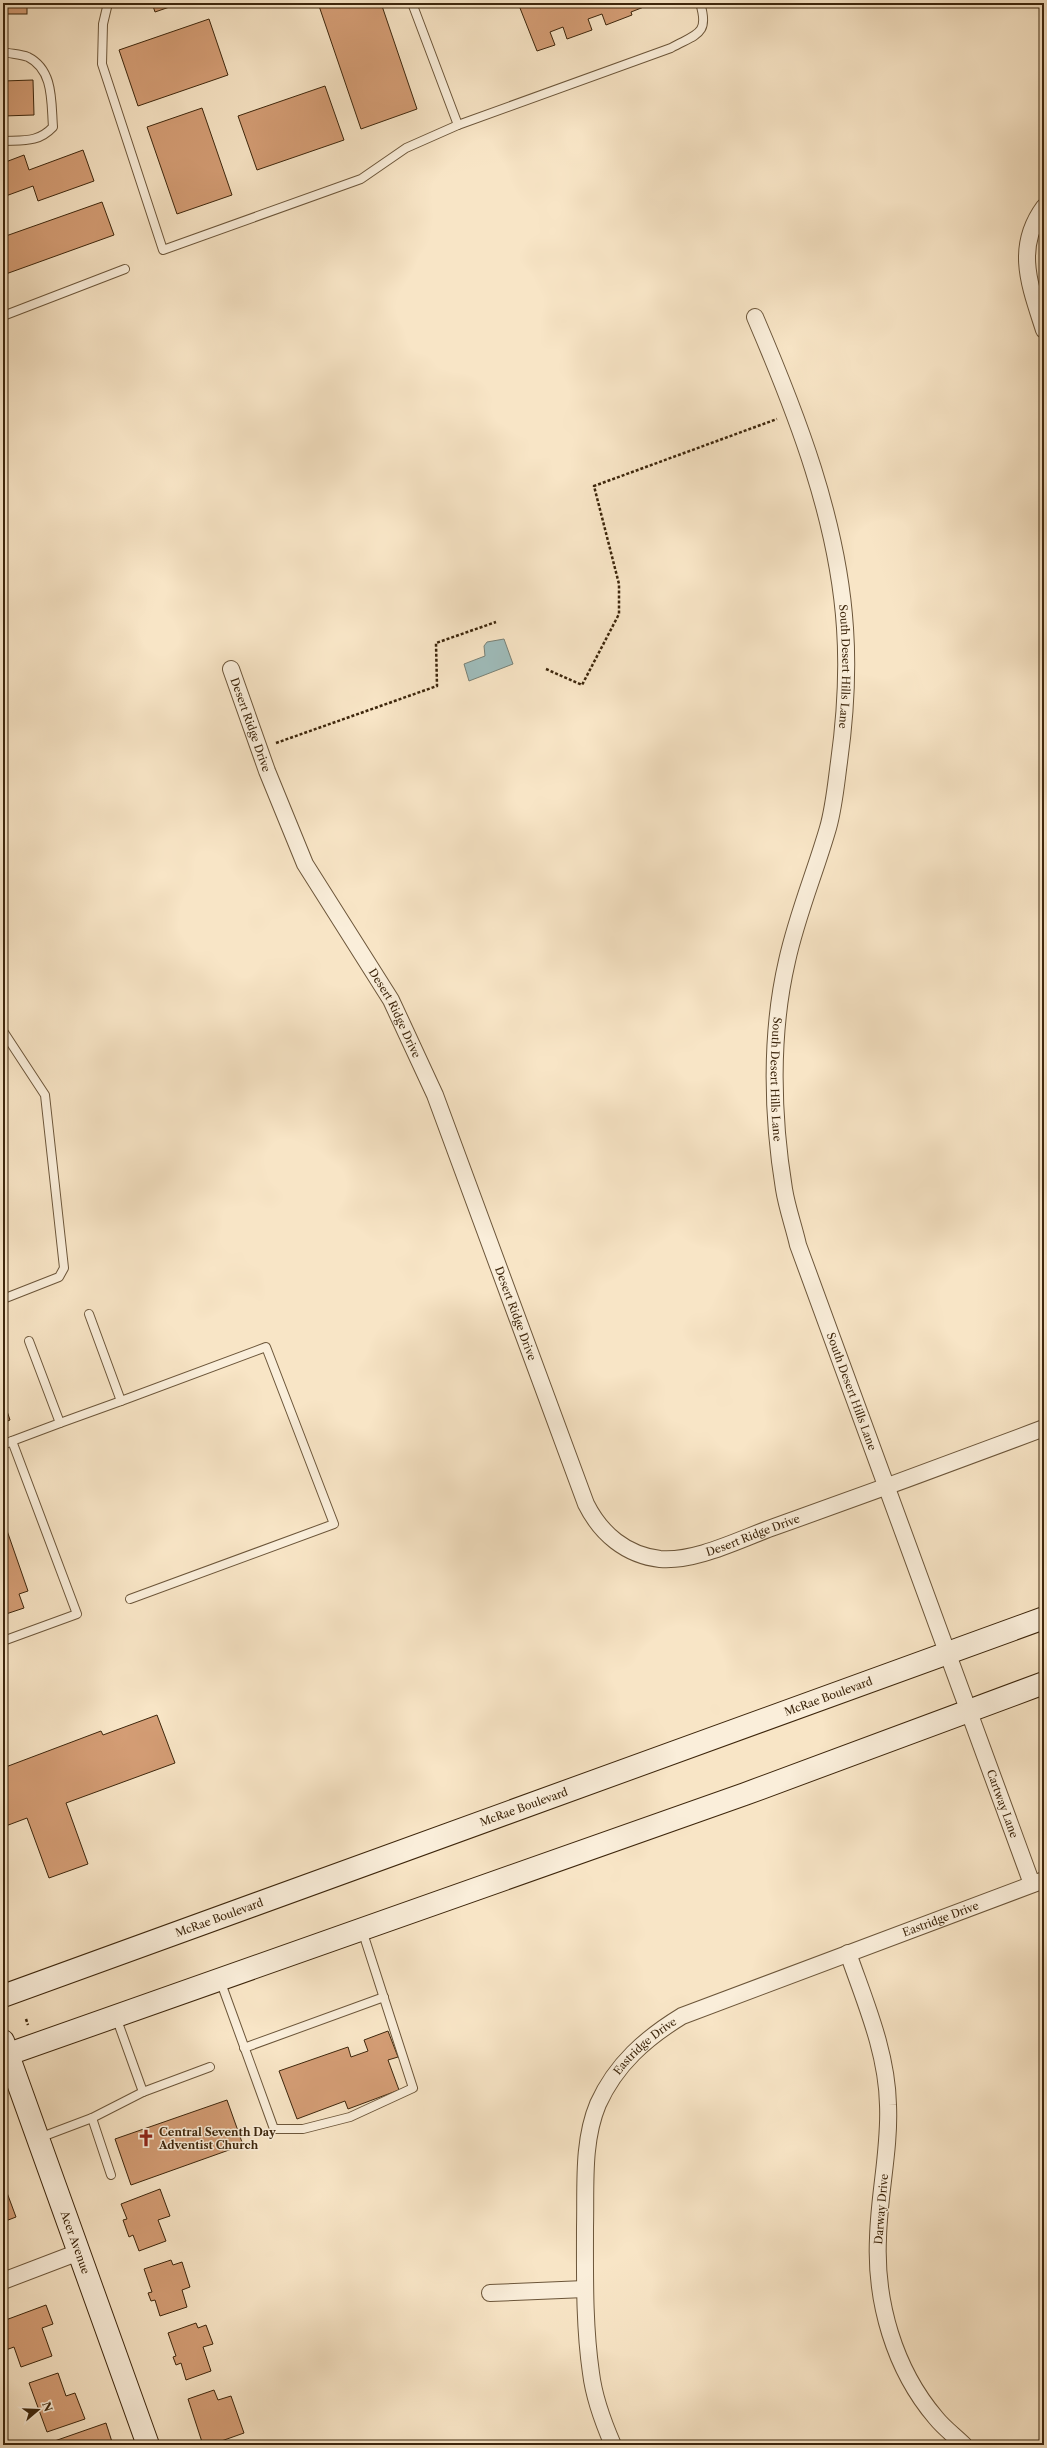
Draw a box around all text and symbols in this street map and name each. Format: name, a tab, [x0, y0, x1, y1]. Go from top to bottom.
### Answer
street label: South Desert Hills Lane	[836, 604, 853, 729]
street label: Desert Ridge Drive	[228, 676, 274, 774]
street label: Desert Ridge Drive	[366, 966, 424, 1060]
street label: South Desert Hills Lane	[768, 1016, 785, 1142]
street label: Desert Ridge Drive	[492, 1264, 539, 1362]
street label: South Desert Hills Lane	[824, 1331, 880, 1452]
street label: Desert Ridge Drive	[704, 1511, 802, 1559]
street label: McRae Boulevard	[782, 1674, 875, 1719]
street label: Cartway Lane	[984, 1767, 1022, 1840]
street label: McRae Boulevard	[478, 1784, 570, 1829]
street label: McRae Boulevard	[173, 1895, 265, 1940]
street label: Eastridge Drive	[900, 1898, 980, 1940]
street label: Eastridge Drive	[610, 2014, 679, 2078]
place label: Central Seventh Day Adventist Church	[158, 2125, 276, 2152]
church icon: Central Seventh Day Adventist Church	[136, 2128, 156, 2148]
street label: Darway Drive	[871, 2173, 891, 2245]
street label: Acer Avenue	[57, 2208, 93, 2276]
north arrow	[18, 2390, 58, 2430]
text: N	[39, 2400, 56, 2414]

